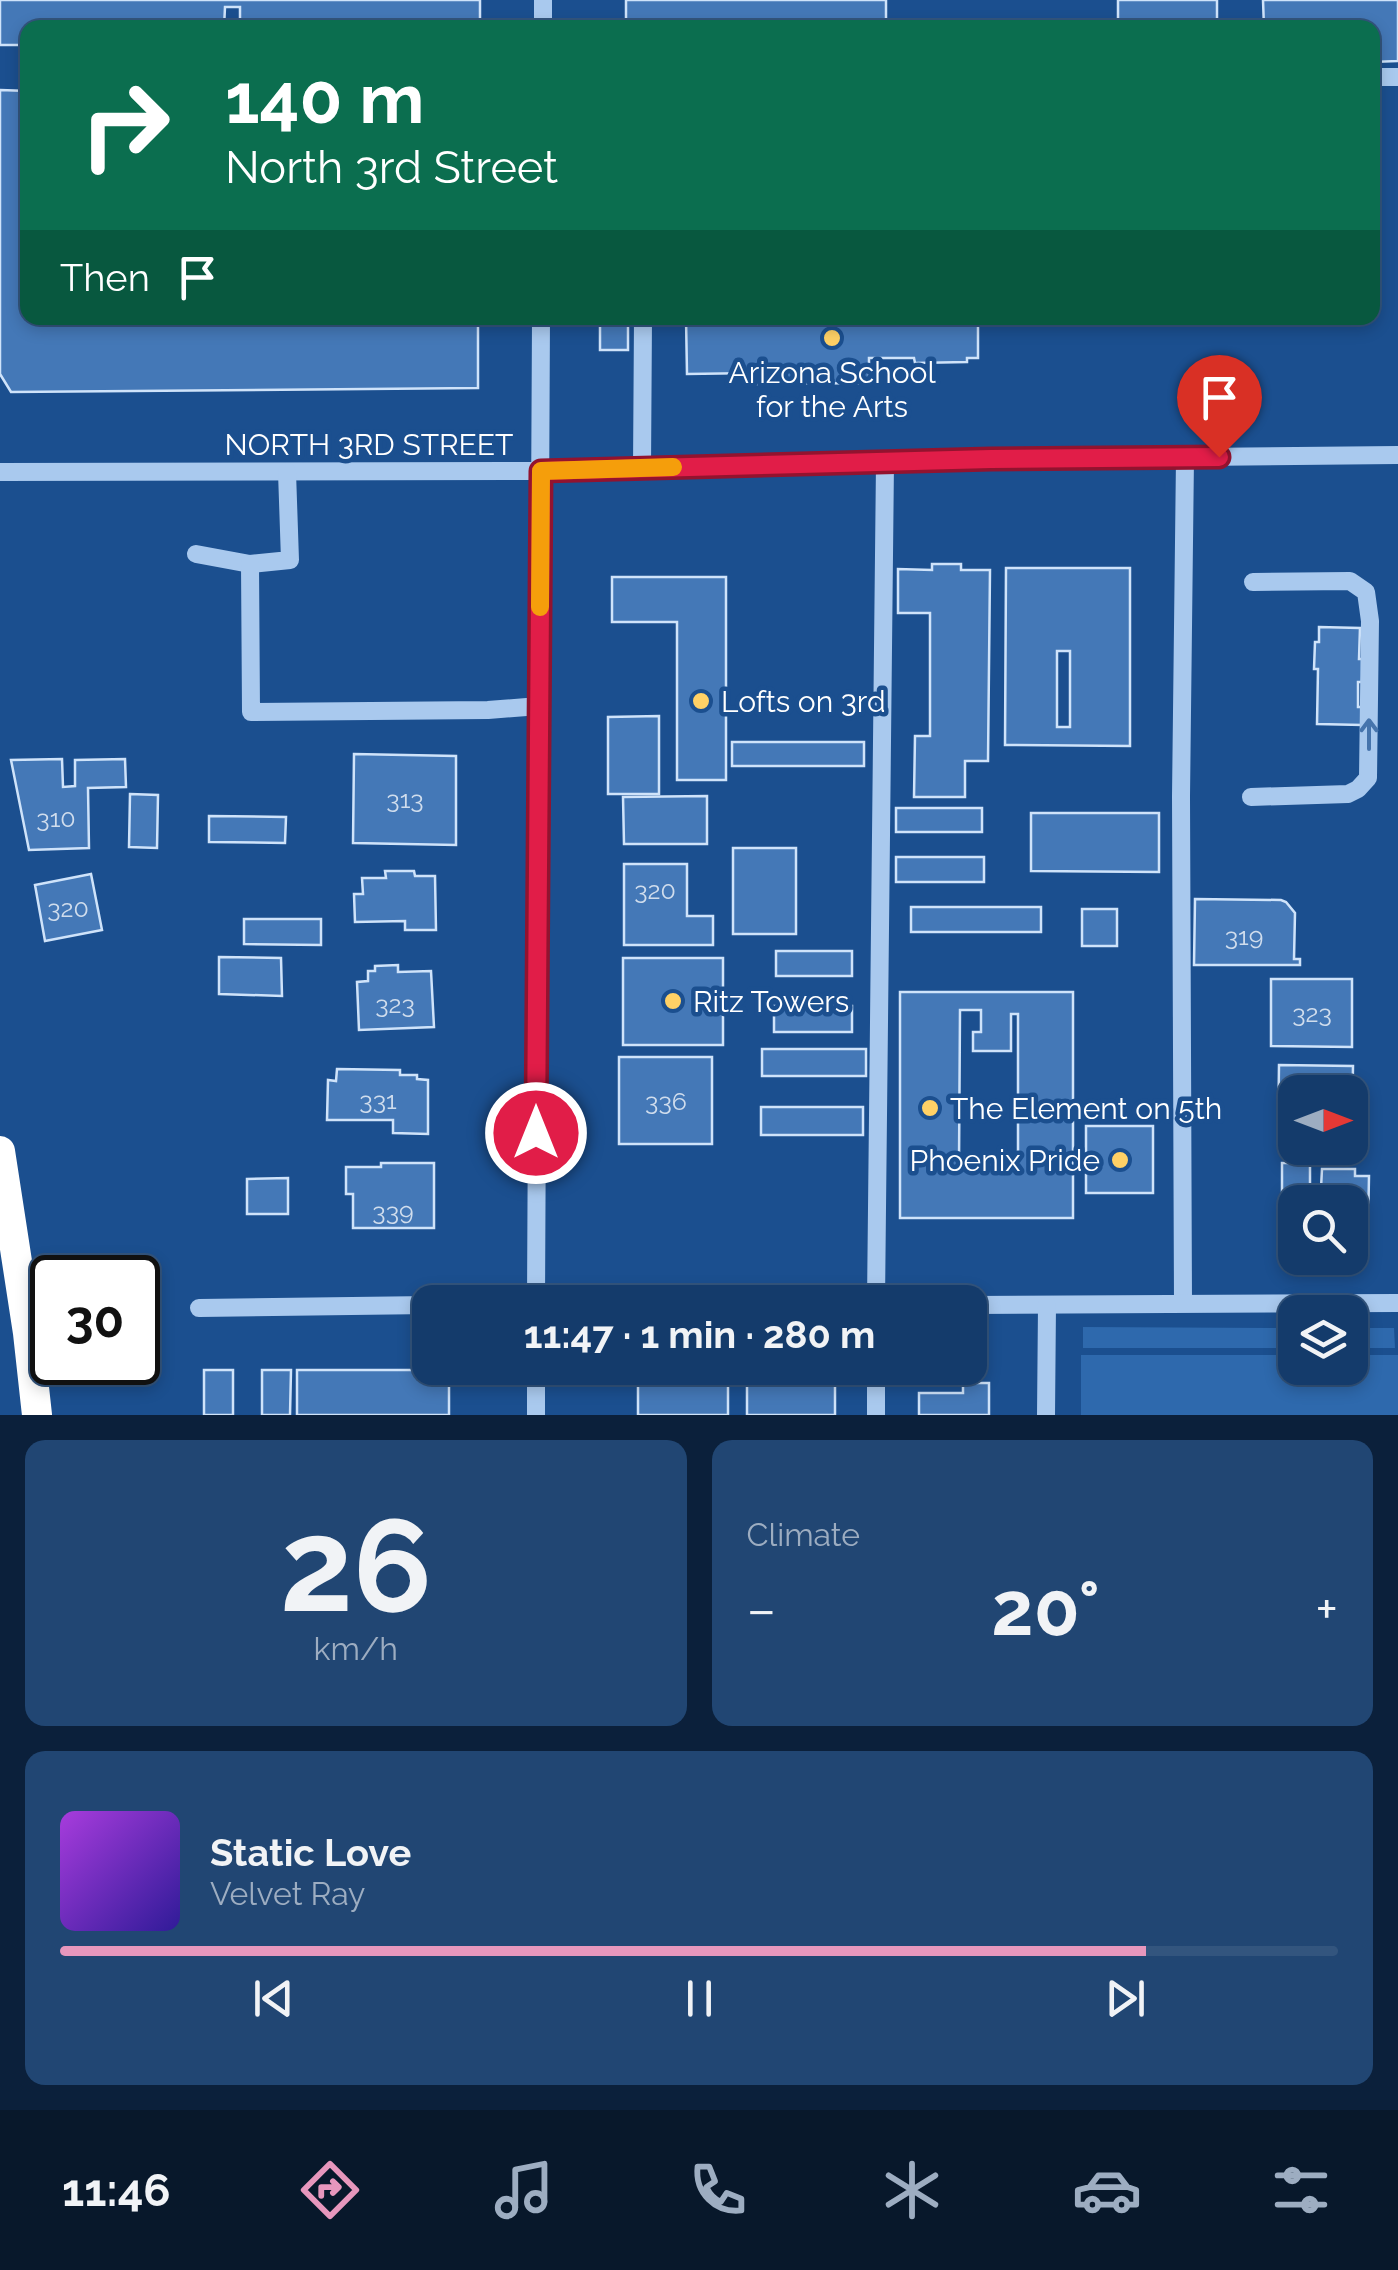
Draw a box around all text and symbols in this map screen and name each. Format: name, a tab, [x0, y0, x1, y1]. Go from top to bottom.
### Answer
text: 140 m	[225, 57, 425, 139]
icon: right	[60, 60, 190, 190]
text: North 3rd Street	[225, 141, 558, 194]
icon: arrive	[170, 250, 225, 305]
text: Then	[60, 255, 150, 300]
marker: Arizona School for the Arts	[821, 327, 843, 349]
place label: Arizona School for the Arts	[728, 355, 936, 424]
pin	[1177, 355, 1262, 458]
icon: arrive	[1192, 370, 1247, 425]
street label: NORTH 3RD STREET	[225, 427, 513, 462]
place label: Lofts on 3rd	[721, 684, 886, 719]
marker: Lofts on 3rd	[690, 690, 712, 712]
one-way arrow	[1360, 718, 1378, 750]
house number: 313	[386, 784, 424, 814]
house number: 310	[36, 803, 76, 833]
house number: 320	[634, 875, 676, 905]
house number: 320	[47, 893, 89, 923]
house number: 319	[1225, 921, 1263, 951]
place label: Ritz Towers	[693, 984, 849, 1019]
house number: 323	[375, 989, 415, 1019]
marker: Ritz Towers	[662, 990, 684, 1012]
house number: 323	[1292, 998, 1332, 1028]
north arrow	[1278, 1075, 1368, 1165]
map controls	[1278, 1075, 1368, 1385]
position arrow	[484, 1081, 588, 1185]
house number: 331	[359, 1085, 397, 1115]
house number: 336	[645, 1086, 687, 1116]
place label: The Element on 5th	[950, 1091, 1222, 1126]
marker: The Element on 5th	[919, 1097, 941, 1119]
place label: Phoenix Pride	[910, 1143, 1100, 1178]
marker: Phoenix Pride	[1109, 1149, 1131, 1171]
button: search	[1278, 1185, 1368, 1275]
house number: 339	[372, 1196, 414, 1226]
speed limit sign: 30	[30, 1255, 160, 1385]
button: layers	[1278, 1295, 1368, 1385]
text: 11:47 · 1 min · 280 m	[524, 1312, 875, 1357]
text: 26	[280, 1489, 432, 1641]
text: Climate	[747, 1516, 860, 1553]
text: 20°	[991, 1564, 1100, 1653]
text: −	[747, 1577, 776, 1642]
text: +	[1315, 1577, 1338, 1642]
text: km/h	[314, 1630, 398, 1667]
text: Static Love	[210, 1830, 411, 1875]
text: Velvet Ray	[210, 1875, 365, 1912]
icon: previous	[246, 1971, 301, 2026]
icon: pause	[672, 1971, 727, 2026]
icon: next	[1098, 1971, 1153, 2026]
icon: directions	[295, 2155, 365, 2225]
icon: music	[489, 2155, 559, 2225]
icon: phone	[683, 2155, 753, 2225]
icon: climate	[877, 2155, 947, 2225]
icon: car	[1072, 2155, 1142, 2225]
icon: filters	[1266, 2155, 1336, 2225]
text: 11:46	[62, 2164, 171, 2217]

